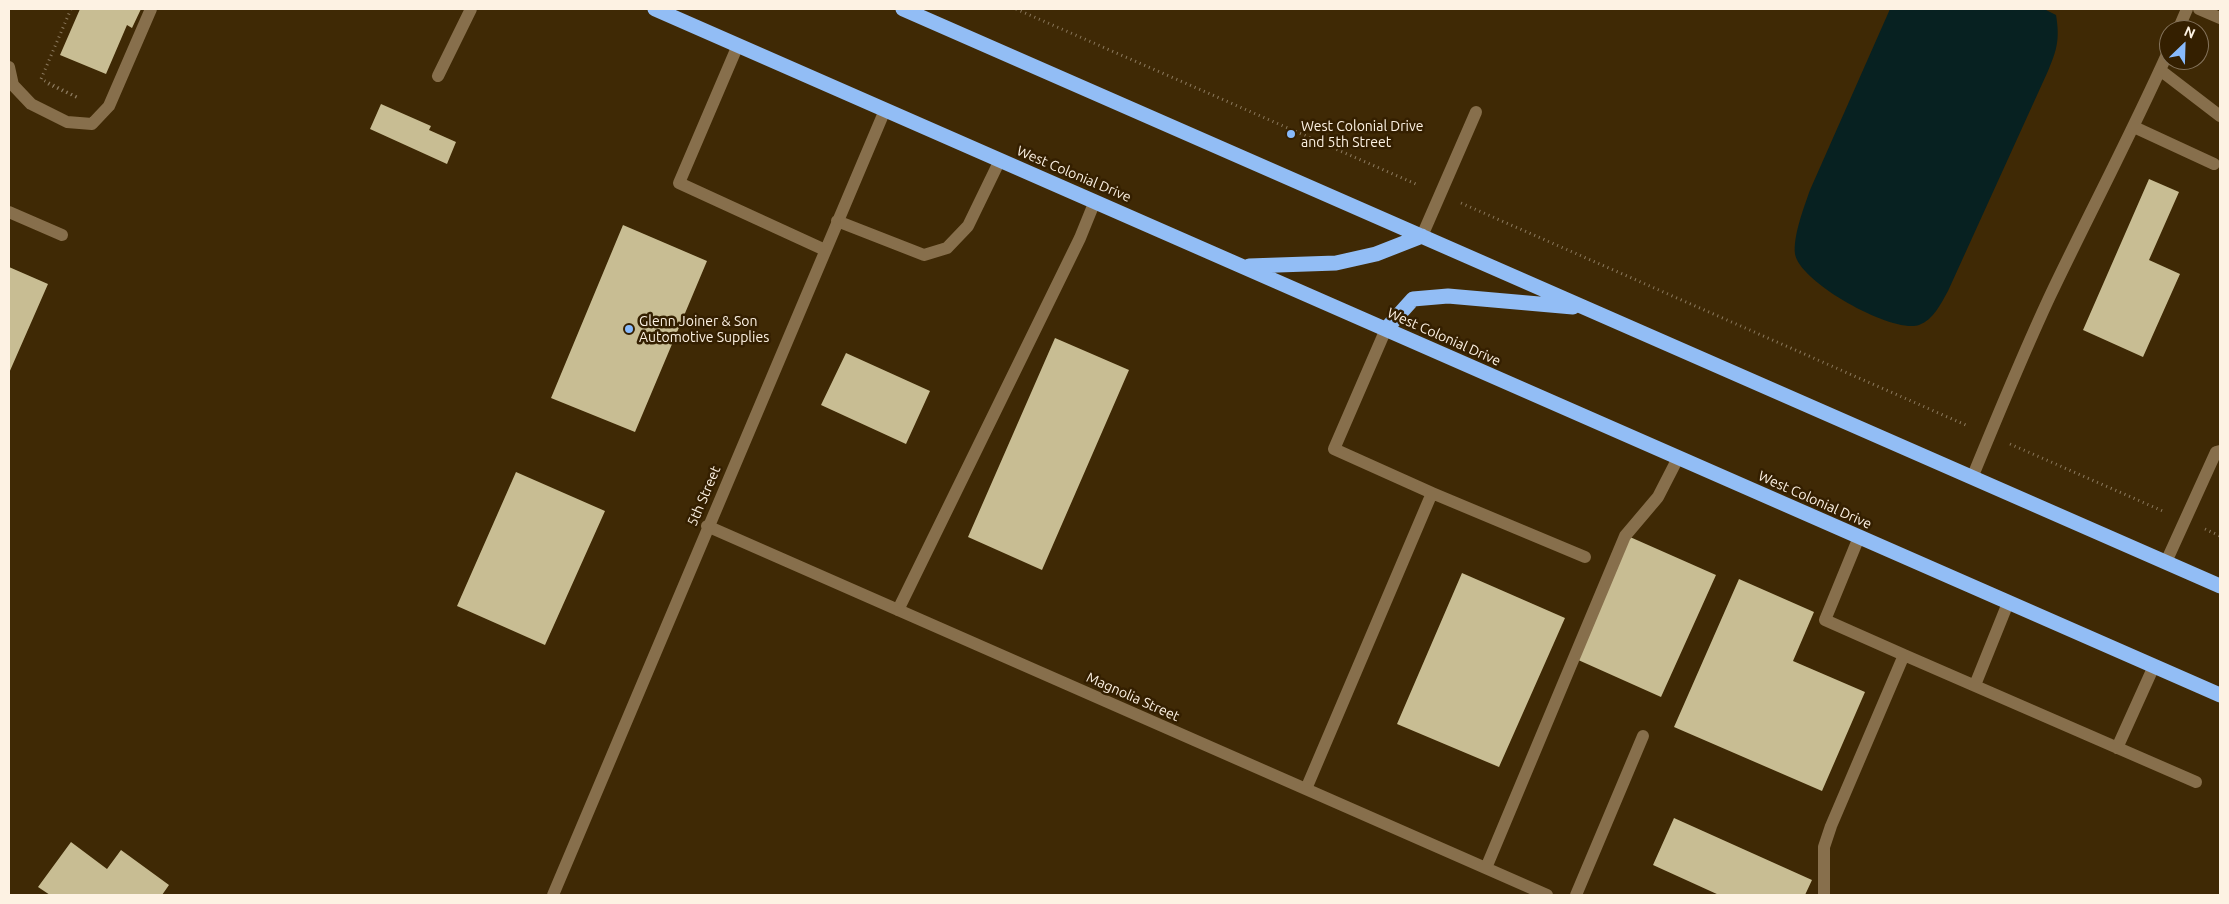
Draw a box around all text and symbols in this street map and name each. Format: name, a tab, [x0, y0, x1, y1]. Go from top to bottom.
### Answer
north arrow	[2159, 20, 2209, 70]
text: N	[2182, 23, 2198, 42]
place label: West Colonial Drive and 5th Street	[1301, 118, 1423, 150]
marker: West Colonial Drive and 5th Street	[1285, 128, 1297, 140]
street label: West Colonial Drive	[1014, 142, 1134, 206]
street label: West Colonial Drive	[1385, 304, 1503, 370]
place label: Glenn Joiner & Son Automotive Supplies	[639, 313, 769, 346]
marker: Glenn Joiner & Son Automotive Supplies	[623, 323, 635, 335]
street label: 5th Street	[684, 463, 724, 529]
street label: West Colonial Drive	[1756, 467, 1874, 533]
street label: Magnolia Street	[1084, 669, 1182, 725]

